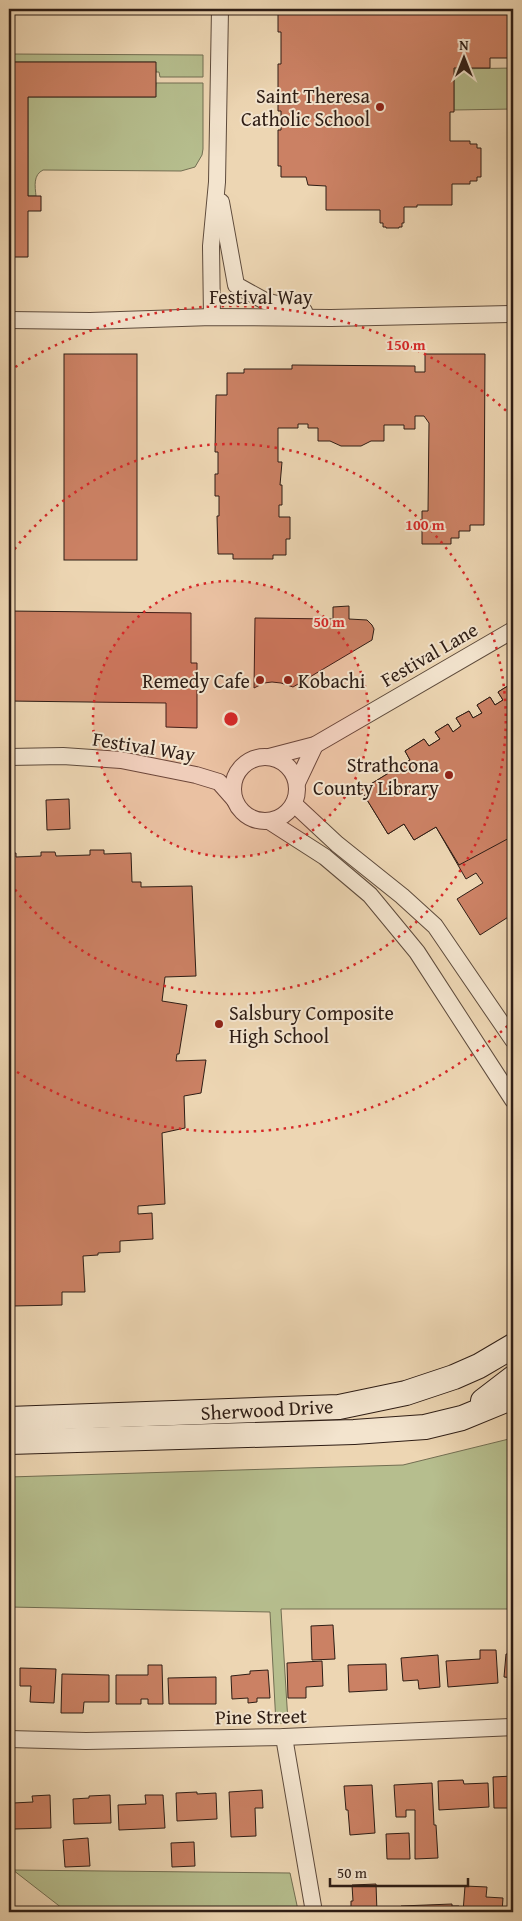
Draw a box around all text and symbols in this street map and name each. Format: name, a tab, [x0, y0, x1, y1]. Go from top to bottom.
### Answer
north arrow	[440, 32, 490, 82]
text: N	[459, 35, 469, 55]
place label: Saint Theresa Catholic School	[241, 81, 371, 133]
marker: Saint Theresa Catholic School	[374, 101, 386, 113]
street label: Festival Way	[209, 282, 313, 311]
text: 150 m	[386, 334, 426, 355]
text: 100 m	[405, 514, 445, 535]
text: 50 m	[313, 611, 345, 632]
street label: Festival Lane	[375, 614, 483, 694]
place label: Remedy Cafe	[142, 666, 250, 695]
place label: Kobachi	[298, 666, 366, 695]
marker: Remedy Cafe	[254, 674, 266, 686]
marker: Kobachi	[282, 674, 294, 686]
centre of rings	[222, 710, 240, 728]
street label: Festival Way	[91, 724, 197, 768]
place label: Strathcona County Library	[313, 750, 440, 802]
marker: Strathcona County Library	[443, 769, 455, 781]
place label: Salsbury Composite High School	[229, 998, 394, 1050]
marker: Salsbury Composite High School	[213, 1018, 225, 1030]
street label: Sherwood Drive	[200, 1391, 334, 1427]
street label: Pine Street	[215, 1701, 307, 1731]
scale bar	[330, 1856, 467, 1888]
text: 50 m	[337, 1862, 368, 1883]

